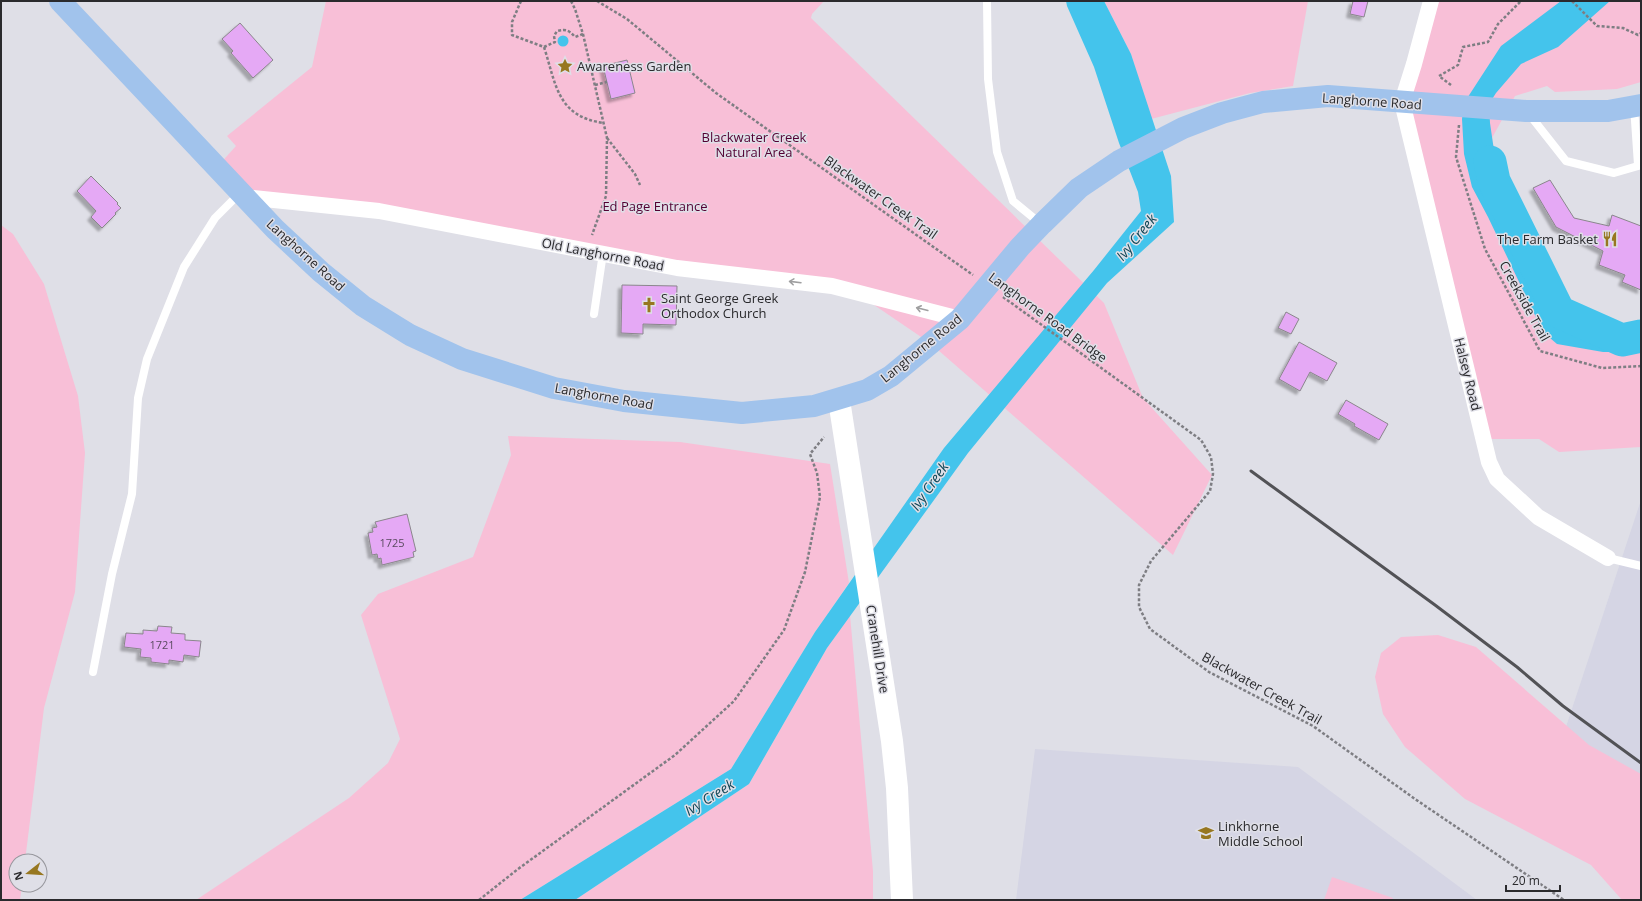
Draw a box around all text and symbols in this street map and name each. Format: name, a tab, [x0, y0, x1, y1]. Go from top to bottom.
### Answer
place icon: Awareness Garden	[556, 57, 574, 75]
place label: Awareness Garden	[577, 57, 691, 75]
street label: Langhorne Road	[1322, 89, 1422, 113]
park label: Blackwater Creek Natural Area	[702, 128, 807, 161]
street label: Blackwater Creek Trail	[821, 151, 941, 243]
park label: Ed Page Entrance	[602, 197, 708, 215]
water label: Ivy Creek	[1111, 209, 1161, 264]
street label: Langhorne Road	[263, 215, 349, 295]
place label: The Farm Basket	[1497, 230, 1598, 248]
restaurant icon: The Farm Basket	[1601, 230, 1619, 248]
street label: Old Langhorne Road	[540, 233, 666, 275]
street label: Creekside Trail	[1495, 258, 1555, 344]
street label: Langhorne Road Bridge	[985, 268, 1111, 366]
one-way arrow	[789, 278, 802, 286]
place label: Saint George Greek Orthodox Church	[661, 289, 779, 322]
church icon: Saint George Greek Orthodox Church	[640, 296, 658, 314]
one-way arrow	[916, 305, 929, 312]
street label: Langhorne Road	[877, 310, 965, 386]
street label: Halsey Road	[1450, 336, 1486, 412]
street label: Langhorne Road	[553, 378, 655, 414]
water label: Ivy Creek	[905, 457, 953, 514]
house number: 1725	[379, 535, 405, 550]
street label: Cranehill Drive	[862, 604, 894, 694]
house number: 1721	[149, 637, 175, 652]
street label: Blackwater Creek Trail	[1199, 648, 1325, 728]
water label: Ivy Creek	[681, 774, 738, 820]
place label: Linkhorne Middle School	[1218, 817, 1303, 850]
school or university icon: Linkhorne Middle School	[1197, 824, 1215, 842]
north arrow	[8, 853, 48, 893]
scale bar	[1506, 867, 1560, 893]
text: N	[9, 870, 26, 883]
text: 20 m	[1512, 872, 1540, 889]

